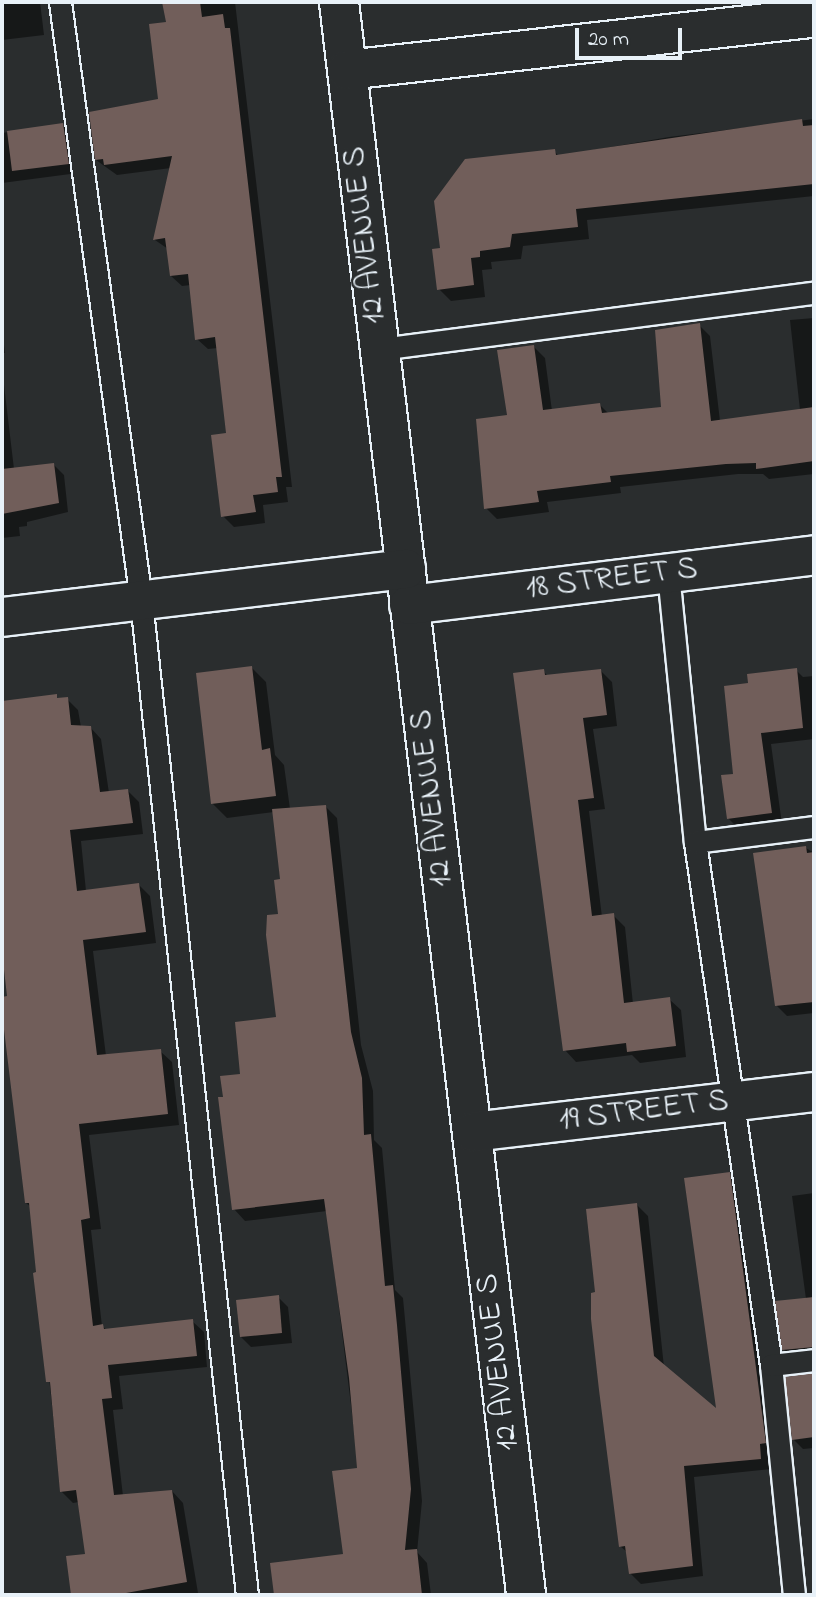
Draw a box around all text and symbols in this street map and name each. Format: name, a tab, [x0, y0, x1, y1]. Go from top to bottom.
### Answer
scale bar	[578, 14, 685, 58]
text: 20 m	[588, 25, 629, 55]
street label: 12 AVENUE S	[336, 144, 396, 326]
street label: 18 STREET S	[524, 550, 700, 610]
street label: 12 AVENUE S	[403, 707, 463, 889]
street label: 19 STREET S	[557, 1083, 731, 1141]
street label: 12 AVENUE S	[469, 1271, 529, 1453]

